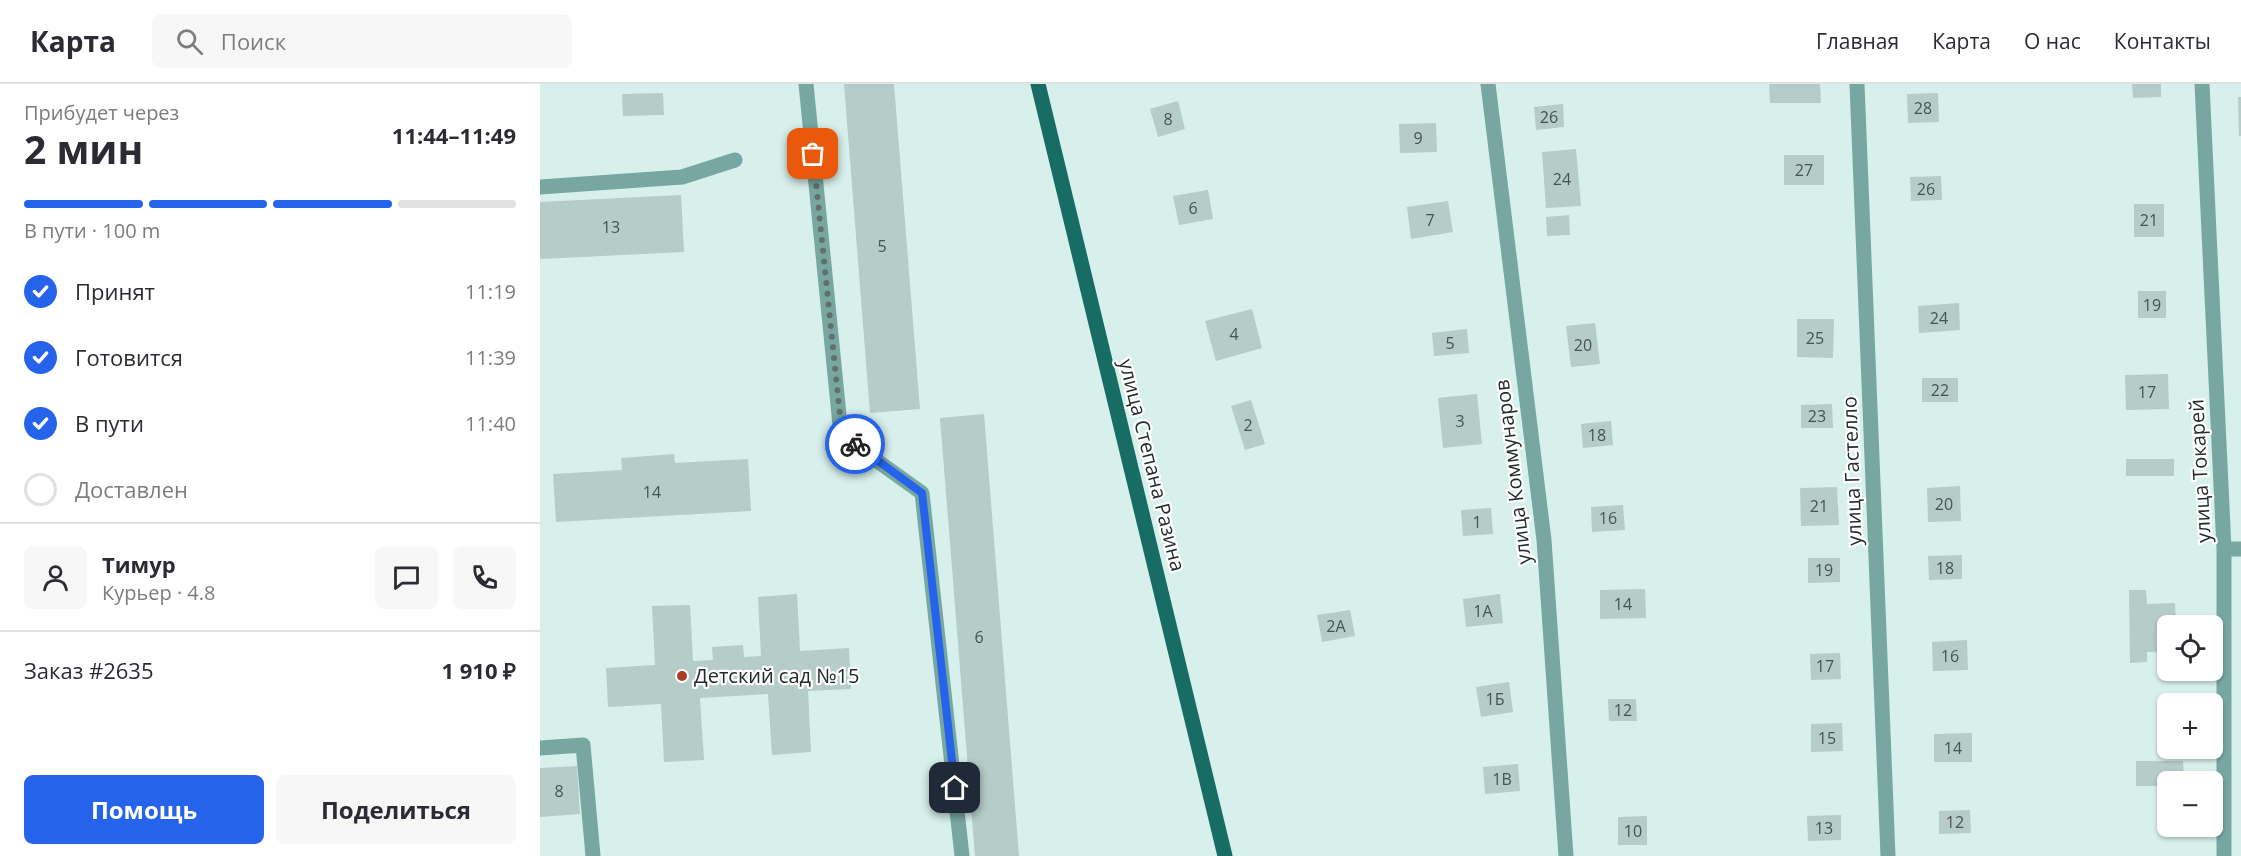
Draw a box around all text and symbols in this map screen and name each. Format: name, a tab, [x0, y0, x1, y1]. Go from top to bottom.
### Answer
search box	[152, 14, 572, 68]
text: Карта	[30, 22, 116, 60]
icon: search	[173, 25, 206, 58]
text: Поиск	[221, 26, 286, 56]
text: Главная	[1816, 27, 1899, 55]
text: Карта	[1932, 27, 1991, 55]
text: О нас	[2024, 27, 2081, 55]
text: Контакты	[2114, 27, 2211, 55]
house number: 28	[1914, 97, 1932, 119]
text: Прибудет через	[24, 99, 179, 126]
house number: 26	[1540, 106, 1558, 128]
house number: 8	[1163, 108, 1173, 130]
text: 11:44–11:49	[392, 120, 516, 150]
text: 2 мин	[24, 122, 143, 175]
house number: 9	[1413, 127, 1423, 149]
pin	[787, 128, 838, 179]
icon: bag	[796, 137, 829, 170]
house number: 27	[1795, 159, 1813, 181]
house number: 24	[1553, 168, 1571, 190]
house number: 26	[1917, 178, 1935, 200]
house number: 6	[1188, 197, 1198, 219]
house number: 7	[1425, 209, 1435, 231]
house number: 21	[2140, 209, 2158, 231]
house number: 13	[602, 216, 620, 238]
text: В пути · 100 m	[24, 217, 160, 244]
house number: 5	[877, 235, 887, 257]
icon: check	[24, 275, 57, 308]
text: Принят	[75, 276, 155, 306]
text: 11:19	[465, 278, 516, 305]
house number: 19	[2143, 294, 2161, 316]
house number: 24	[1930, 307, 1948, 329]
house number: 4	[1229, 323, 1239, 345]
house number: 25	[1806, 327, 1824, 349]
house number: 5	[1445, 332, 1455, 354]
house number: 20	[1574, 334, 1592, 356]
icon: check	[24, 341, 57, 374]
text: Готовится	[75, 342, 183, 372]
text: 11:39	[465, 344, 516, 371]
street label: улица Степана Разина	[1113, 356, 1192, 574]
street label: улица Коммунаров	[1488, 378, 1537, 566]
house number: 22	[1931, 379, 1949, 401]
house number: 17	[2138, 381, 2156, 403]
street label: улица Гастелло	[1835, 396, 1868, 546]
street label: улица Токарей	[2182, 399, 2217, 543]
house number: 23	[1808, 405, 1826, 427]
icon: check	[24, 407, 57, 440]
text: В пути	[75, 408, 144, 438]
text: 11:40	[465, 410, 516, 437]
house number: 3	[1455, 410, 1465, 432]
courier	[825, 414, 885, 474]
house number: 2	[1243, 414, 1253, 436]
house number: 18	[1588, 424, 1606, 446]
icon: bike	[839, 428, 872, 461]
text: Доставлен	[75, 474, 188, 504]
house number: 14	[643, 481, 661, 503]
house number: 20	[1935, 493, 1953, 515]
house number: 21	[1810, 495, 1828, 517]
house number: 16	[1599, 507, 1617, 529]
house number: 1	[1472, 511, 1482, 533]
button: person	[24, 546, 87, 609]
button: chat	[375, 546, 438, 609]
button: phone	[453, 546, 516, 609]
text: Тимур	[102, 549, 176, 579]
house number: 18	[1936, 557, 1954, 579]
house number: 19	[1815, 559, 1833, 581]
text: Курьер · 4.8	[102, 579, 216, 606]
house number: 14	[1614, 593, 1632, 615]
house number: 1А	[1473, 600, 1494, 622]
house number: 2А	[1326, 615, 1347, 637]
map controls	[2157, 615, 2223, 837]
button: locate	[2157, 615, 2223, 681]
house number: 6	[974, 626, 984, 648]
house number: 16	[1941, 645, 1959, 667]
text: Заказ #2635	[24, 655, 154, 685]
text: 1 910 ₽	[441, 655, 516, 685]
house number: 17	[1816, 655, 1834, 677]
place label: Детский сад №15	[694, 662, 860, 689]
marker: Детский сад №15	[675, 669, 689, 683]
house number: 1Б	[1486, 688, 1504, 710]
button: +	[2157, 693, 2223, 759]
house number: 12	[1614, 699, 1632, 721]
house number: 15	[1818, 727, 1836, 749]
house number: 14	[1944, 737, 1962, 759]
pin	[929, 762, 980, 813]
house number: 1В	[1492, 768, 1512, 790]
icon: home	[938, 771, 971, 804]
button: −	[2157, 771, 2223, 837]
button: Помощь	[24, 775, 264, 844]
button: Поделиться	[276, 775, 516, 844]
house number: 8	[554, 780, 564, 802]
house number: 12	[1946, 811, 1964, 833]
house number: 13	[1815, 817, 1833, 839]
house number: 10	[1624, 820, 1642, 842]

